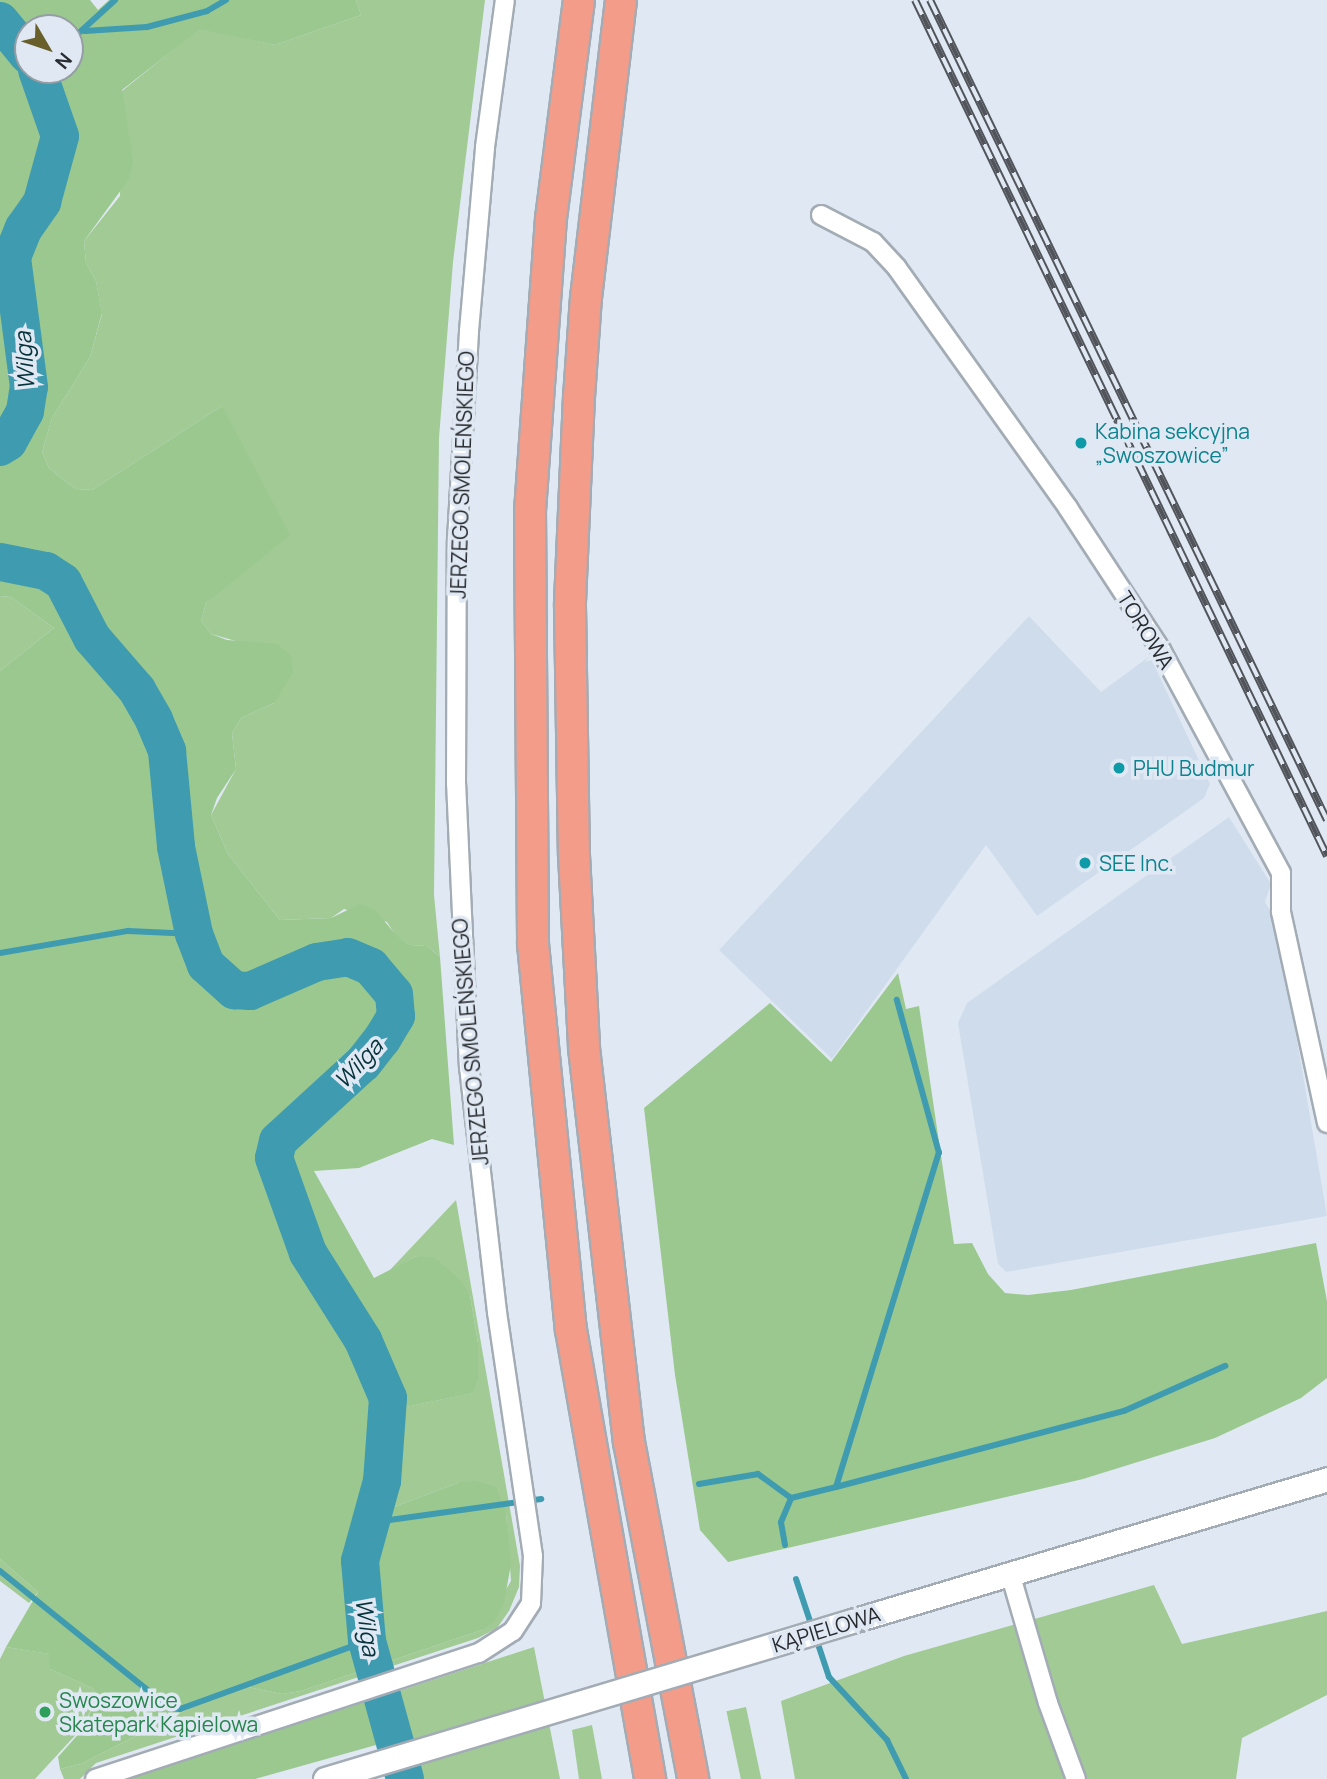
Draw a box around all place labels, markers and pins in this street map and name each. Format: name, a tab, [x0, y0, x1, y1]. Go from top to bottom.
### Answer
place label: Kabina sekcyjna „Swoszowice”	[1095, 418, 1250, 468]
marker: Kabina sekcyjna „Swoszowice”	[1073, 435, 1089, 451]
place label: PHU Budmur	[1133, 755, 1255, 781]
marker: PHU Budmur	[1111, 760, 1127, 776]
place label: SEE Inc.	[1099, 850, 1174, 876]
marker: SEE Inc.	[1077, 855, 1093, 871]
place label: Swoszowice Skatepark Kąpielowa	[59, 1687, 258, 1737]
marker: Swoszowice Skatepark Kąpielowa	[37, 1704, 53, 1720]

